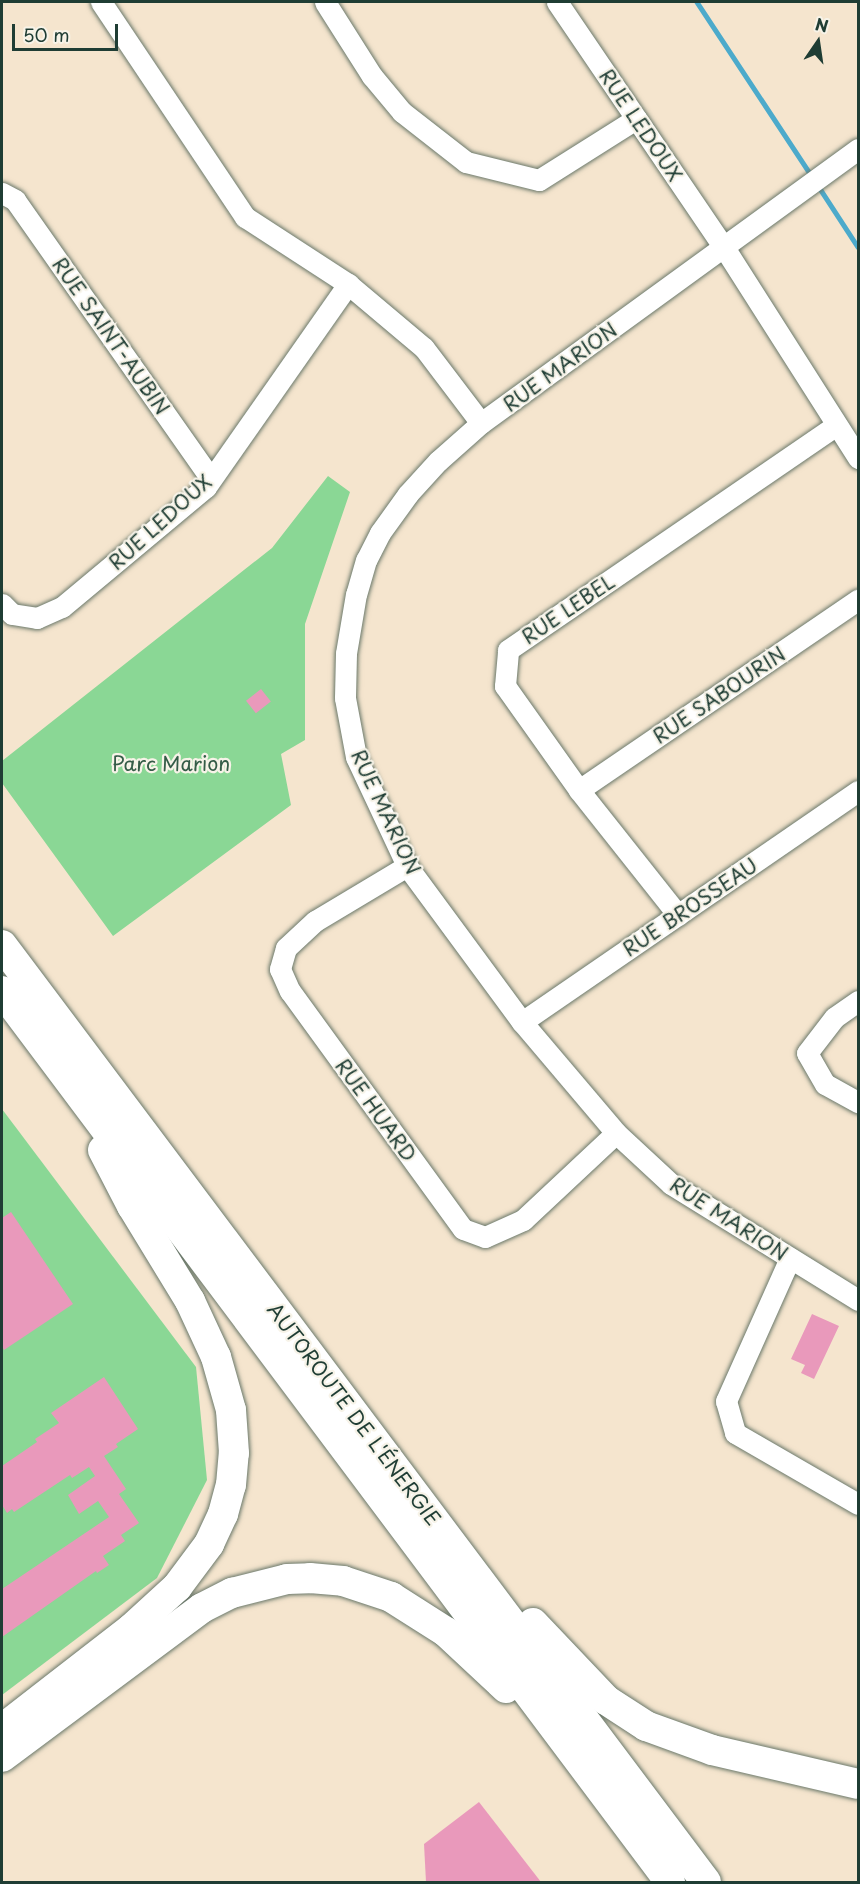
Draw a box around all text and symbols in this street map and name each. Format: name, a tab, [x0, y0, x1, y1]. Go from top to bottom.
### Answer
text: N	[813, 11, 831, 38]
scale bar	[15, 12, 122, 50]
north arrow	[788, 12, 848, 72]
text: 50 m	[23, 21, 70, 48]
street label: RUE LEDOUX	[594, 63, 688, 187]
street label: RUE SAINT-AUBIN	[47, 252, 175, 420]
street label: RUE MARION	[498, 317, 622, 417]
street label: RUE LEDOUX	[103, 469, 217, 575]
street label: RUE LEBEL	[516, 569, 620, 649]
street label: RUE SABOURIN	[647, 641, 791, 749]
street label: RUE MARION	[346, 745, 426, 879]
park label: Parc Marion	[112, 751, 230, 775]
street label: RUE BROSSEAU	[617, 852, 763, 962]
street label: RUE HUARD	[330, 1053, 422, 1167]
street label: RUE MARION	[665, 1172, 793, 1266]
street label: AUTOROUTE DE L'ÉNERGIE	[262, 1297, 446, 1531]

